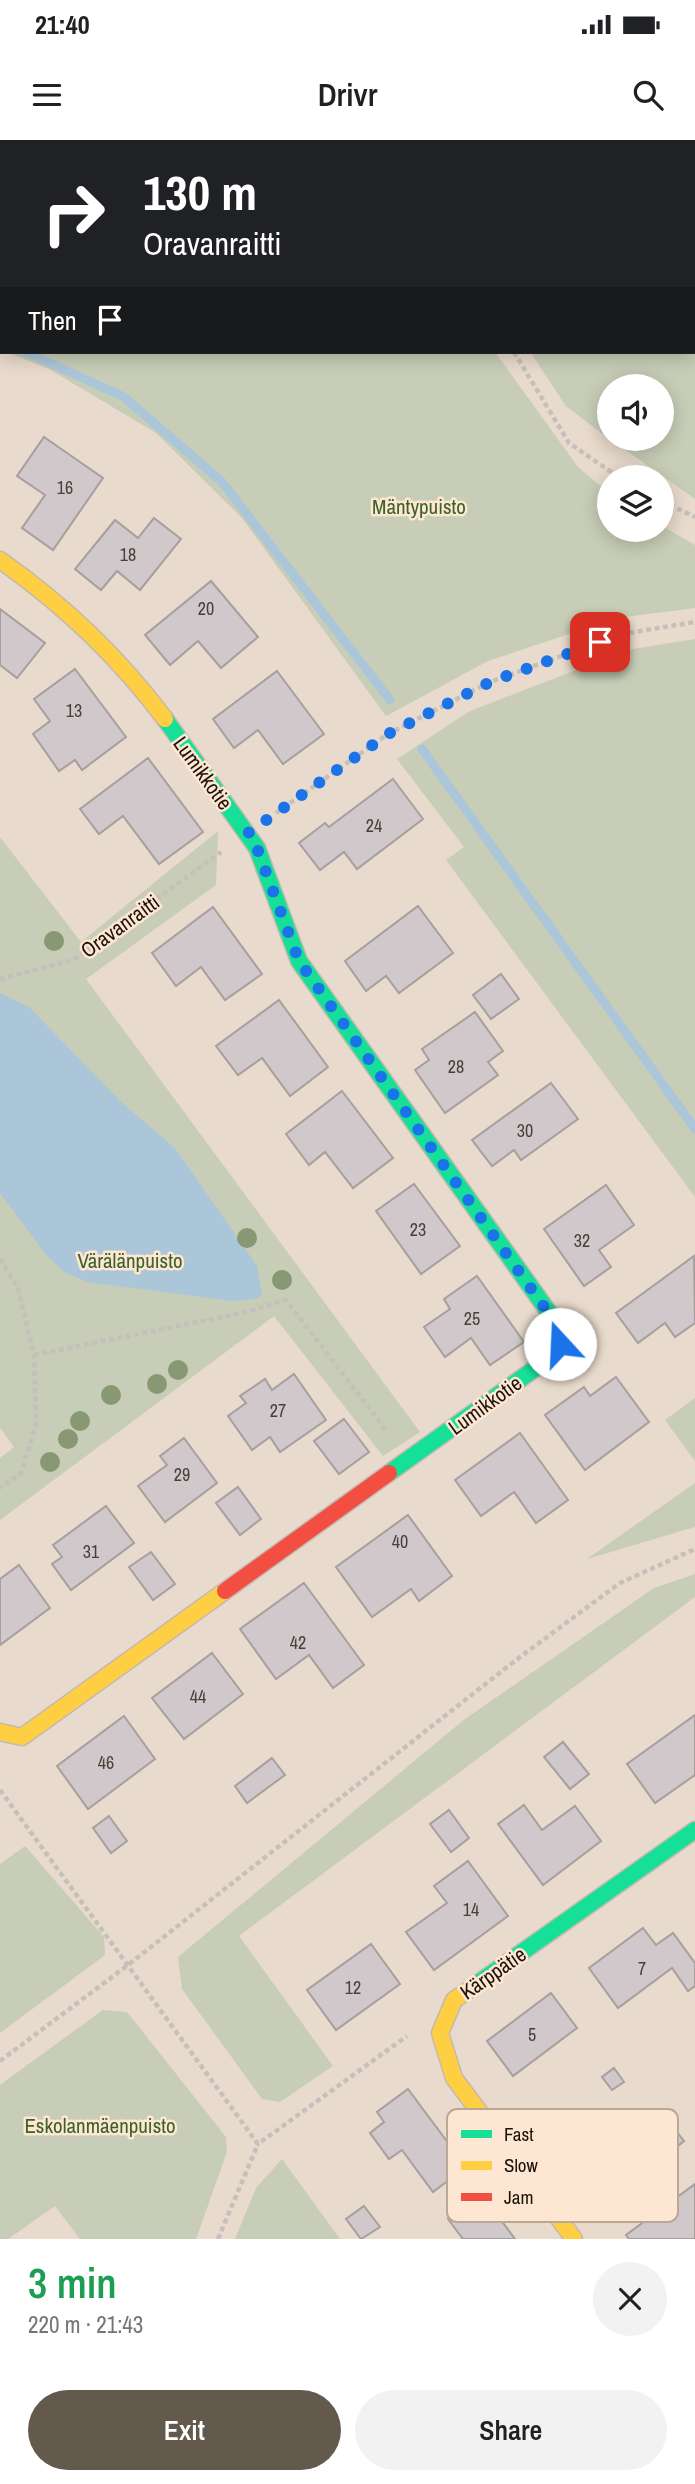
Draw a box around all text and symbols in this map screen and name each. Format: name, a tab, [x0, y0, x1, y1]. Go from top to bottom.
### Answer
text: 21:40	[35, 7, 90, 42]
text: Drivr	[318, 73, 377, 116]
icon: menu	[28, 76, 66, 114]
icon: search	[629, 76, 667, 114]
text: 130 m	[143, 159, 257, 225]
icon: right	[28, 168, 119, 259]
text: Oravanraitti	[143, 222, 282, 265]
icon: arrive	[91, 301, 129, 339]
text: Then	[28, 303, 77, 338]
map controls	[597, 374, 674, 542]
button: sound	[597, 374, 674, 451]
button: layers	[597, 465, 674, 542]
house number: 16	[57, 475, 73, 500]
park label: Mäntypuisto	[372, 492, 466, 521]
house number: 18	[120, 542, 136, 567]
house number: 20	[198, 596, 214, 621]
pin	[570, 612, 630, 672]
icon: arrive	[581, 623, 619, 661]
house number: 13	[66, 698, 82, 723]
street label: Lumikkotie	[167, 730, 239, 816]
house number: 24	[366, 813, 382, 838]
street label: Oravanraitti	[75, 888, 165, 964]
house number: 28	[448, 1054, 464, 1079]
house number: 30	[517, 1118, 533, 1143]
house number: 23	[410, 1217, 426, 1242]
house number: 32	[574, 1228, 590, 1253]
park label: Värälänpuisto	[78, 1246, 183, 1275]
house number: 25	[464, 1306, 480, 1331]
position arrow	[523, 1307, 597, 1381]
street label: Lumikkotie	[442, 1369, 528, 1441]
house number: 27	[270, 1398, 286, 1423]
house number: 29	[174, 1462, 190, 1487]
house number: 40	[392, 1529, 408, 1554]
house number: 31	[83, 1539, 100, 1564]
house number: 42	[290, 1630, 306, 1655]
house number: 44	[190, 1684, 206, 1709]
house number: 46	[98, 1750, 114, 1775]
house number: 14	[463, 1897, 479, 1922]
street label: Kärppätie	[454, 1940, 532, 2006]
house number: 7	[638, 1956, 646, 1981]
house number: 12	[345, 1975, 361, 2000]
house number: 5	[528, 2022, 536, 2047]
legend	[447, 2109, 678, 2222]
park label: Eskolanmäenpuisto	[24, 2111, 176, 2140]
text: Fast	[504, 2121, 534, 2147]
text: Slow	[504, 2152, 539, 2178]
text: Jam	[504, 2184, 533, 2210]
text: 3 min	[28, 2255, 117, 2311]
button: close	[593, 2262, 667, 2336]
text: 220 m · 21:43	[28, 2309, 143, 2340]
button: Exit	[28, 2390, 341, 2470]
button: Share	[355, 2390, 667, 2470]

